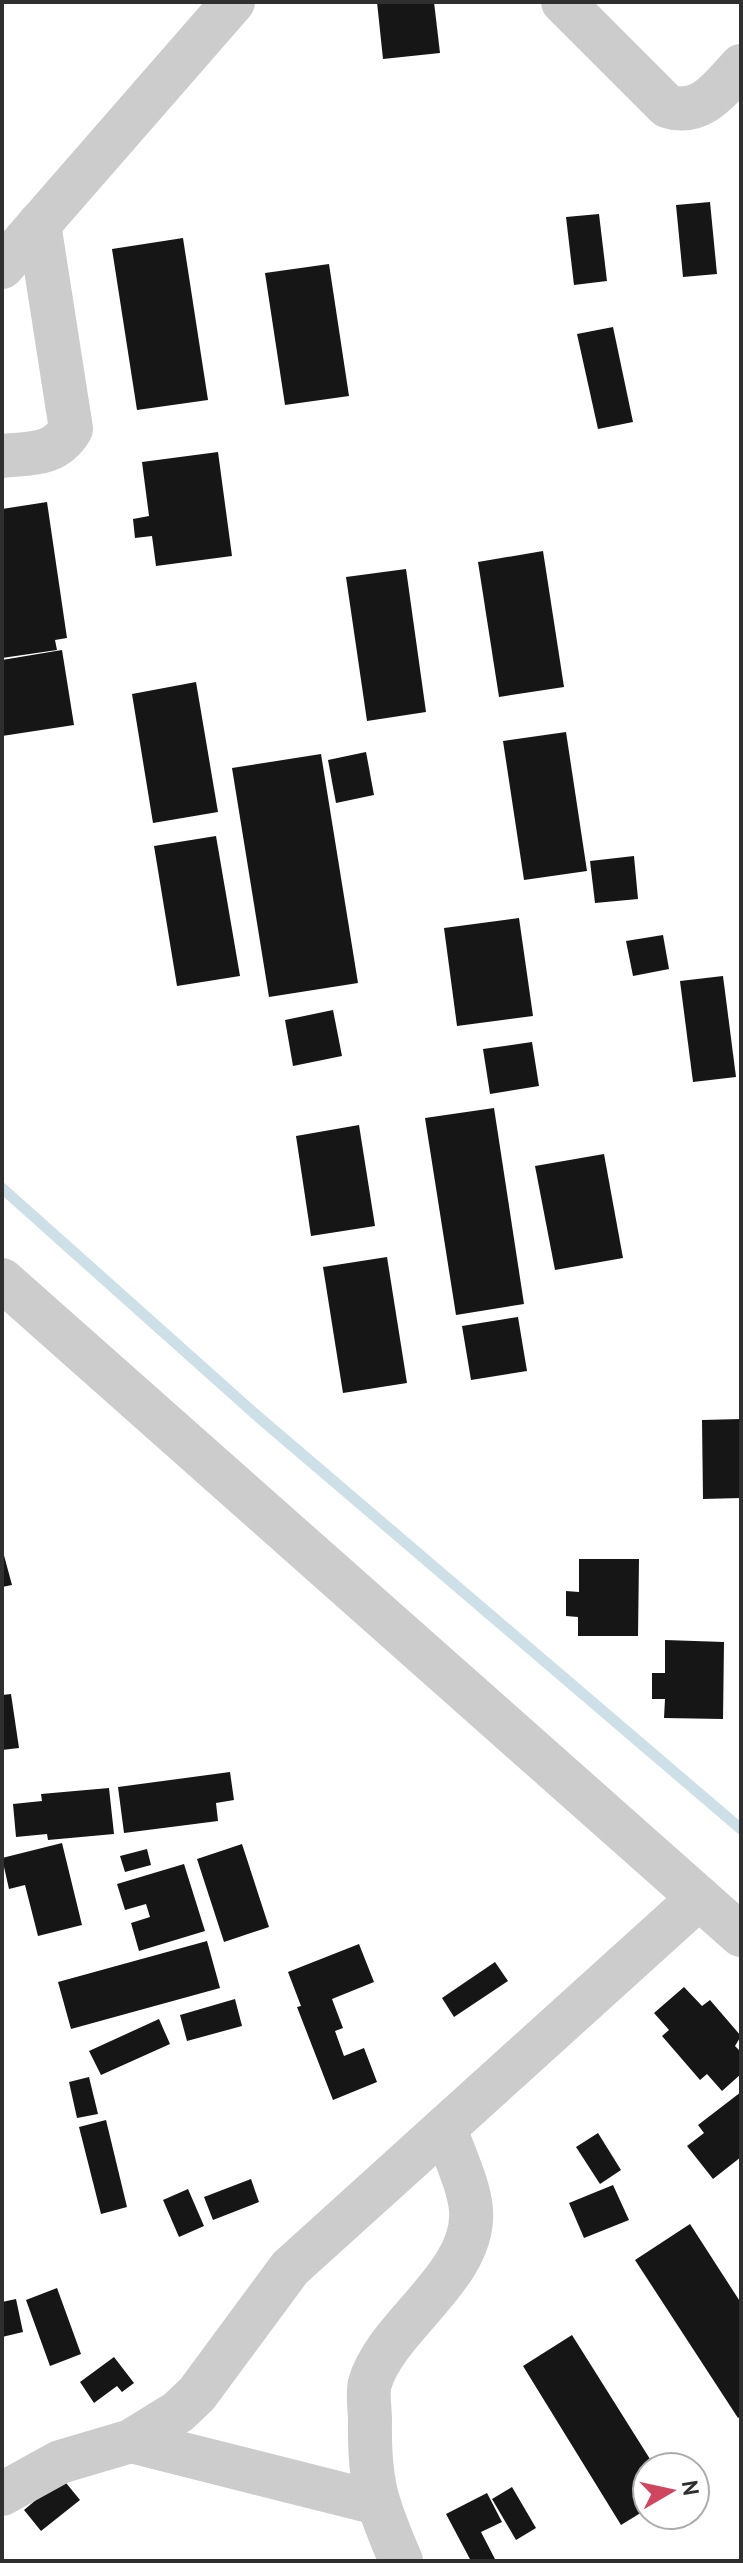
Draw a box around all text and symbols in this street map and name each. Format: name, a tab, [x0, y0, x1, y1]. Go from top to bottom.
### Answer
north arrow	[631, 2451, 711, 2531]
text: N	[676, 2479, 706, 2497]

